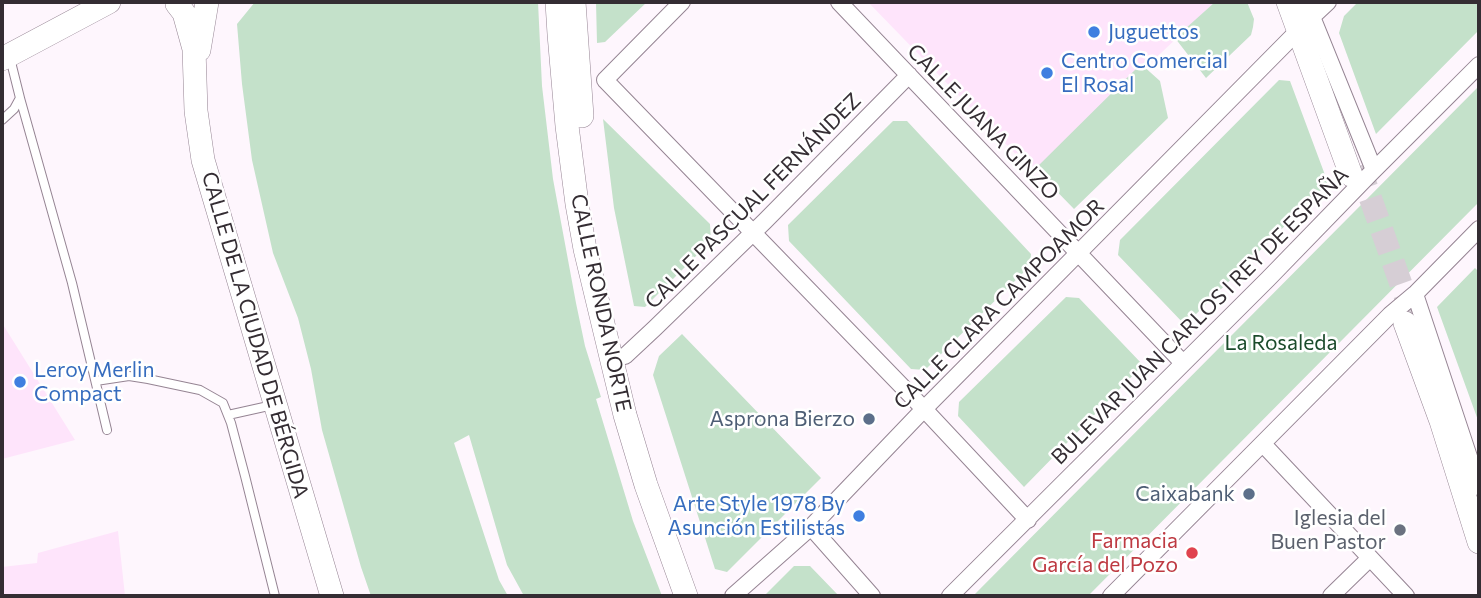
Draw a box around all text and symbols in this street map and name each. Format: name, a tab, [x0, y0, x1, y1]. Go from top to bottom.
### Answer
place label: Juguettos	[1108, 19, 1199, 45]
marker: Juguettos	[1086, 24, 1102, 40]
street label: CALLE JUANA GINZO	[902, 39, 1064, 205]
place label: Centro Comercial El Rosal	[1061, 48, 1228, 98]
marker: Centro Comercial El Rosal	[1039, 65, 1055, 81]
street label: CALLE PASCUAL FERNÁNDEZ	[640, 88, 866, 314]
street label: BULEVAR JUAN CARLOS I REY DE ESPAÑA	[1046, 162, 1354, 470]
street label: CALLE DE LA CIUDAD DE BÉRGIDA	[196, 169, 314, 501]
street label: CALLE RONDA NORTE	[566, 192, 636, 414]
street label: CALLE CLARA CAMPOAMOR	[889, 194, 1109, 414]
park label: La Rosaleda	[1225, 330, 1337, 356]
place label: Leroy Merlin Compact	[34, 357, 154, 407]
marker: Leroy Merlin Compact	[12, 374, 28, 390]
place label: Asprona Bierzo	[710, 406, 855, 432]
marker: Asprona Bierzo	[861, 411, 877, 427]
place label: Caixabank	[1135, 481, 1235, 507]
marker: Caixabank	[1241, 486, 1257, 502]
place label: Arte Style 1978 By Asunción Estilistas	[668, 491, 845, 541]
place label: Iglesia del Buen Pastor	[1271, 505, 1386, 555]
marker: Arte Style 1978 By Asunción Estilistas	[851, 508, 867, 524]
marker: Iglesia del Buen Pastor	[1392, 522, 1408, 538]
place label: Farmacia García del Pozo	[1032, 528, 1178, 578]
marker: Farmacia García del Pozo	[1184, 545, 1200, 561]

